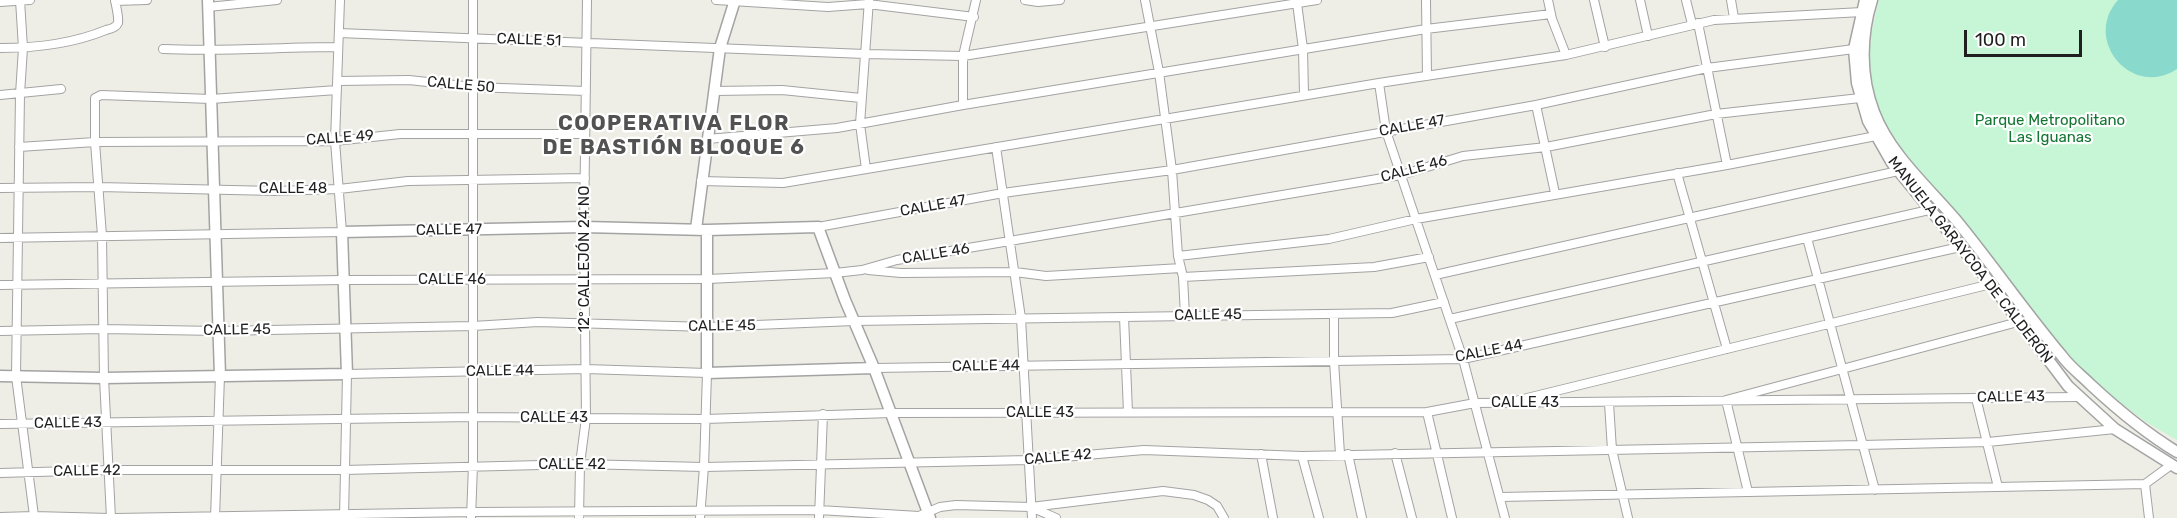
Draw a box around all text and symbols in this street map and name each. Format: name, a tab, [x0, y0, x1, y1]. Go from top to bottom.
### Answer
scale bar	[1967, 18, 2086, 56]
text: 100 m	[1975, 29, 2026, 51]
street label: CALLE 51	[496, 30, 562, 50]
street label: CALLE 50	[426, 73, 496, 97]
district label: COOPERATIVA FLOR DE BASTIÓN BLOQUE 6	[543, 111, 805, 161]
street label: CALLE 47	[1378, 111, 1446, 141]
park label: Parque Metropolitano Las Iguanas	[1975, 112, 2125, 147]
street label: CALLE 49	[306, 127, 374, 149]
street label: CALLE 46	[1379, 152, 1449, 186]
street label: MANUELA GARAYCOA DE CALDERÓN	[1884, 153, 2056, 367]
street label: CALLE 48	[259, 180, 327, 198]
street label: 12° CALLEJÓN 24 NO	[576, 186, 594, 332]
street label: CALLE 47	[899, 191, 967, 221]
street label: CALLE 47	[416, 220, 482, 240]
street label: CALLE 46	[901, 240, 971, 268]
street label: CALLE 46	[418, 271, 486, 289]
street label: CALLE 45	[1174, 305, 1242, 325]
street label: CALLE 45	[688, 316, 756, 336]
street label: CALLE 45	[203, 320, 271, 340]
street label: CALLE 44	[1454, 336, 1524, 366]
street label: CALLE 44	[952, 356, 1020, 376]
street label: CALLE 44	[466, 361, 534, 381]
street label: CALLE 43	[1977, 387, 2045, 407]
street label: CALLE 43	[1491, 394, 1559, 412]
street label: CALLE 43	[1006, 404, 1074, 422]
street label: CALLE 43	[520, 409, 588, 427]
street label: CALLE 43	[34, 413, 102, 433]
street label: CALLE 42	[1023, 445, 1093, 469]
street label: CALLE 42	[538, 456, 606, 474]
street label: CALLE 42	[53, 461, 121, 481]

